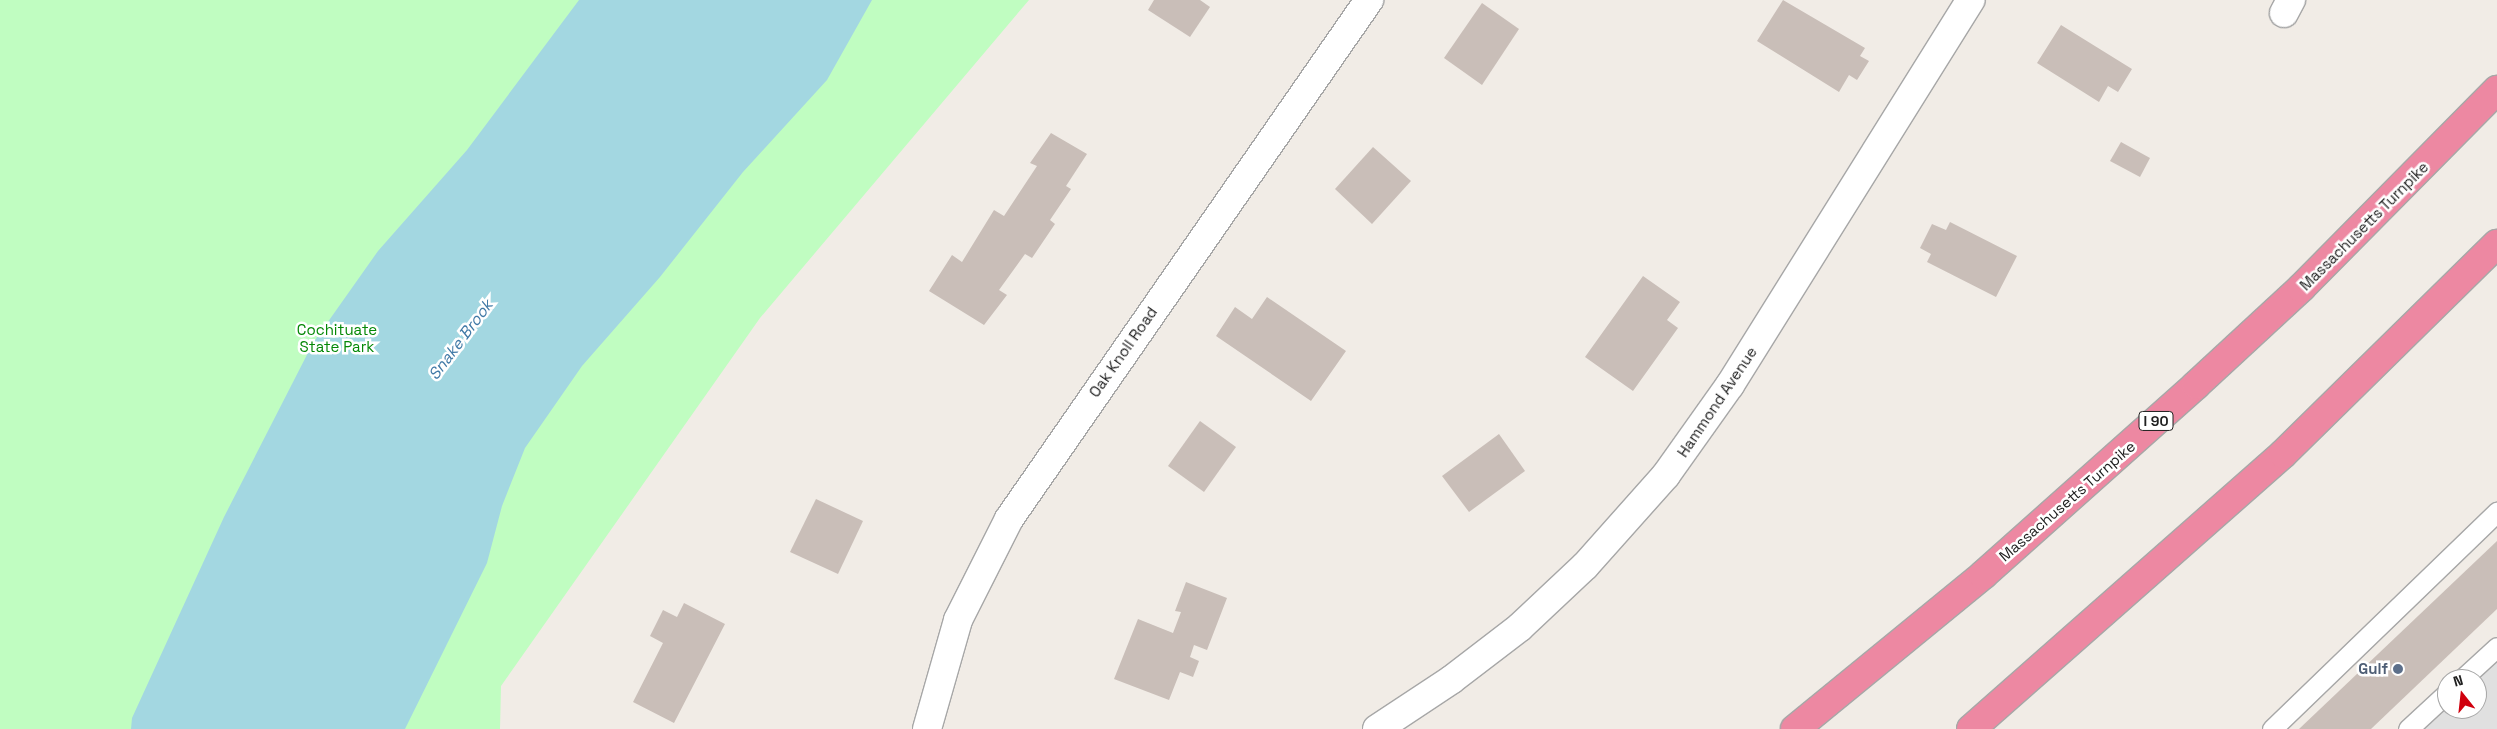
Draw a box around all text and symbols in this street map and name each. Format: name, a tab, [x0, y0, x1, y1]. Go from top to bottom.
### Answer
street label: Massachusetts Turnpike	[2296, 158, 2432, 294]
water label: Snake Brook	[425, 296, 497, 384]
street label: Oak Knoll Road	[1085, 303, 1161, 401]
park label: Cochituate State Park	[297, 320, 377, 355]
street label: Hammond Avenue	[1673, 343, 1761, 461]
road number: I 90	[2138, 410, 2174, 432]
street label: Massachusetts Turnpike	[1995, 437, 2139, 565]
place label: Gulf	[2358, 660, 2388, 678]
marker: Gulf	[2392, 663, 2404, 675]
north arrow	[2437, 669, 2487, 719]
text: N	[2451, 671, 2465, 690]

